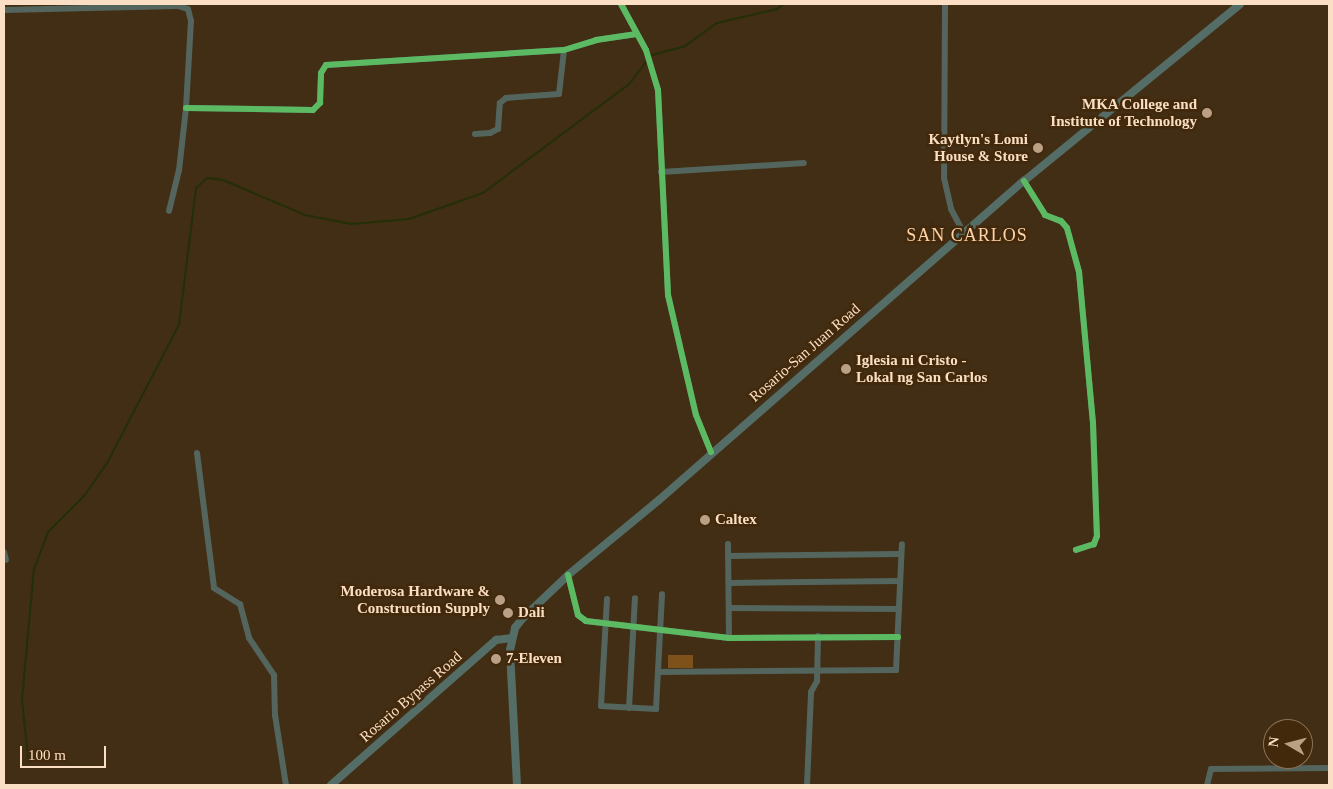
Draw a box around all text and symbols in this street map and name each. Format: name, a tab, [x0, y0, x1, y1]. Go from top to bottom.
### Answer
place label: MKA College and Institute of Technology	[1050, 95, 1197, 130]
marker: MKA College and Institute of Technology	[1201, 107, 1213, 119]
place label: Kaytlyn's Lomi House & Store	[928, 130, 1028, 165]
marker: Kaytlyn's Lomi House & Store	[1032, 142, 1044, 154]
district label: SAN CARLOS	[905, 224, 1029, 246]
street label: Rosario-San Juan Road	[746, 300, 864, 406]
place label: Iglesia ni Cristo - Lokal ng San Carlos	[856, 351, 987, 386]
marker: Iglesia ni Cristo - Lokal ng San Carlos	[840, 363, 852, 375]
place label: Caltex	[715, 511, 757, 529]
marker: Caltex	[699, 514, 711, 526]
place label: Moderosa Hardware & Construction Supply	[341, 582, 490, 617]
marker: Moderosa Hardware & Construction Supply	[494, 594, 506, 606]
place label: Dali	[518, 604, 545, 622]
marker: Dali	[502, 607, 514, 619]
street label: Rosario Bypass Road	[356, 648, 466, 746]
place label: 7-Eleven	[506, 650, 562, 668]
marker: 7-Eleven	[490, 653, 502, 665]
north arrow	[1263, 719, 1313, 769]
scale bar	[22, 736, 109, 768]
text: N	[1266, 736, 1282, 748]
text: 100 m	[28, 747, 66, 763]

